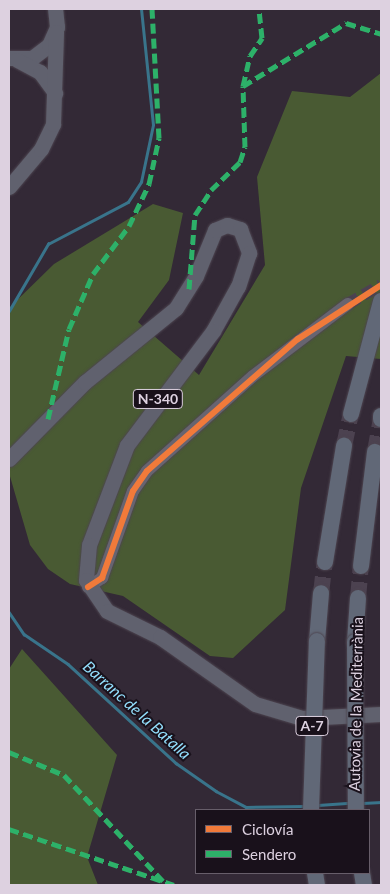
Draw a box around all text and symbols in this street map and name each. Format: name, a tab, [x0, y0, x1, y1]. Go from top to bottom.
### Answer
road number: N-340	[132, 388, 184, 410]
street label: Autovia de la Mediterrània	[345, 617, 367, 791]
water label: Barranc de la Batalla	[79, 657, 195, 763]
road number: A-7	[294, 714, 330, 738]
legend	[195, 809, 370, 874]
text: Ciclovía	[242, 820, 293, 838]
text: Sendero	[242, 845, 296, 863]

